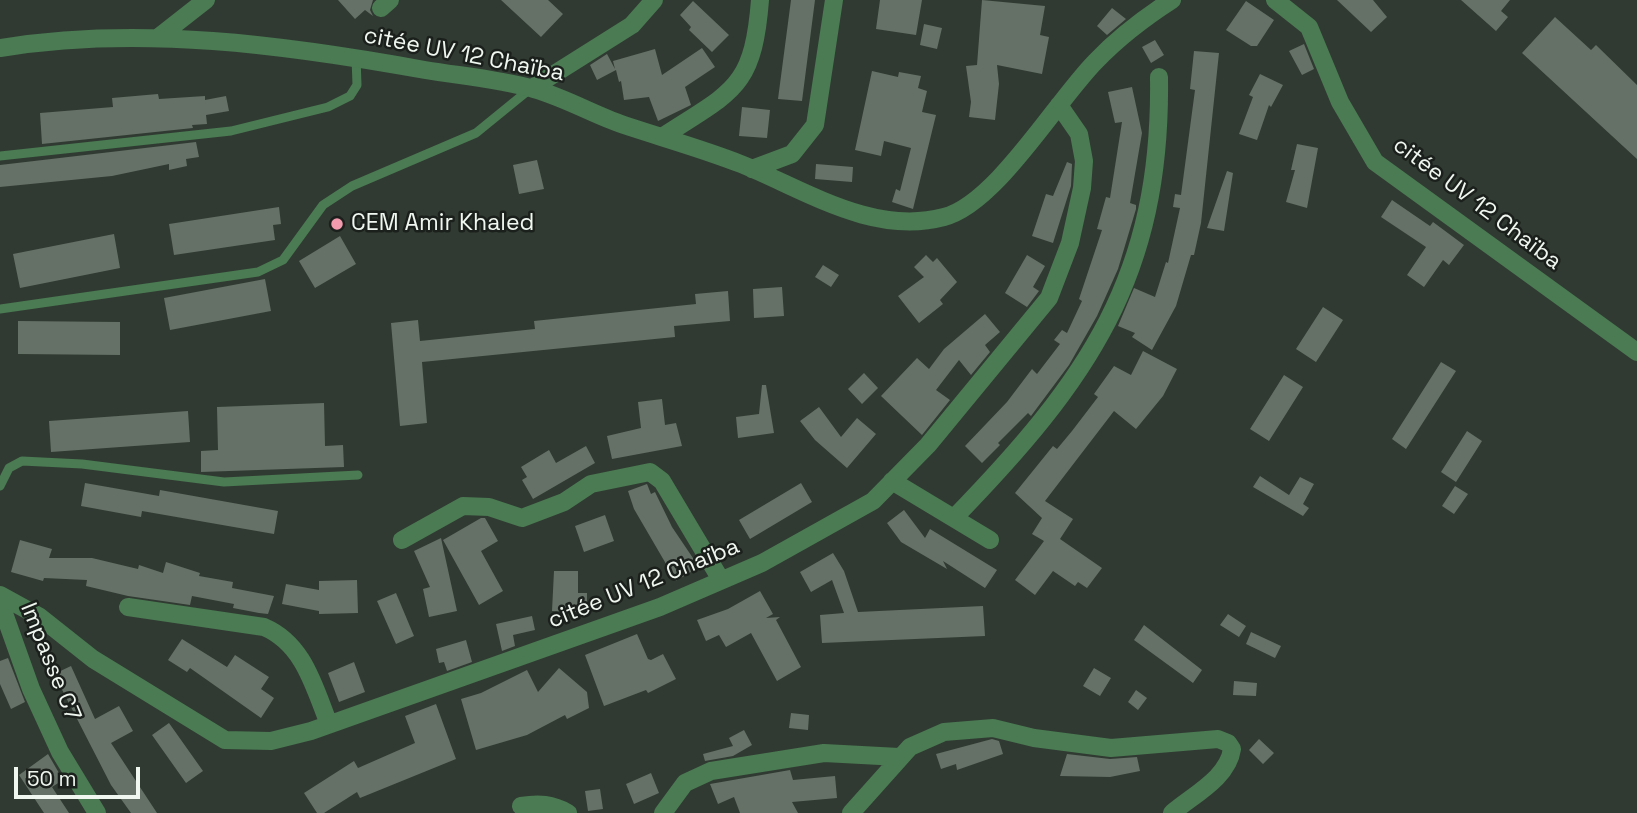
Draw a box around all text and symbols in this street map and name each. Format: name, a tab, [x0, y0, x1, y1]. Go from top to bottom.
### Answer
street label: citée UV 12 Chaïba	[361, 22, 567, 88]
street label: citée UV 12 Chaïba	[1387, 132, 1567, 276]
place label: CEM Amir Khaled	[351, 210, 534, 238]
marker: CEM Amir Khaled	[329, 216, 345, 232]
street label: citée UV 12 Chaïba	[544, 533, 744, 635]
street label: Impasse C7	[14, 599, 86, 725]
scale bar	[18, 754, 144, 798]
text: 50 m	[27, 765, 77, 792]

